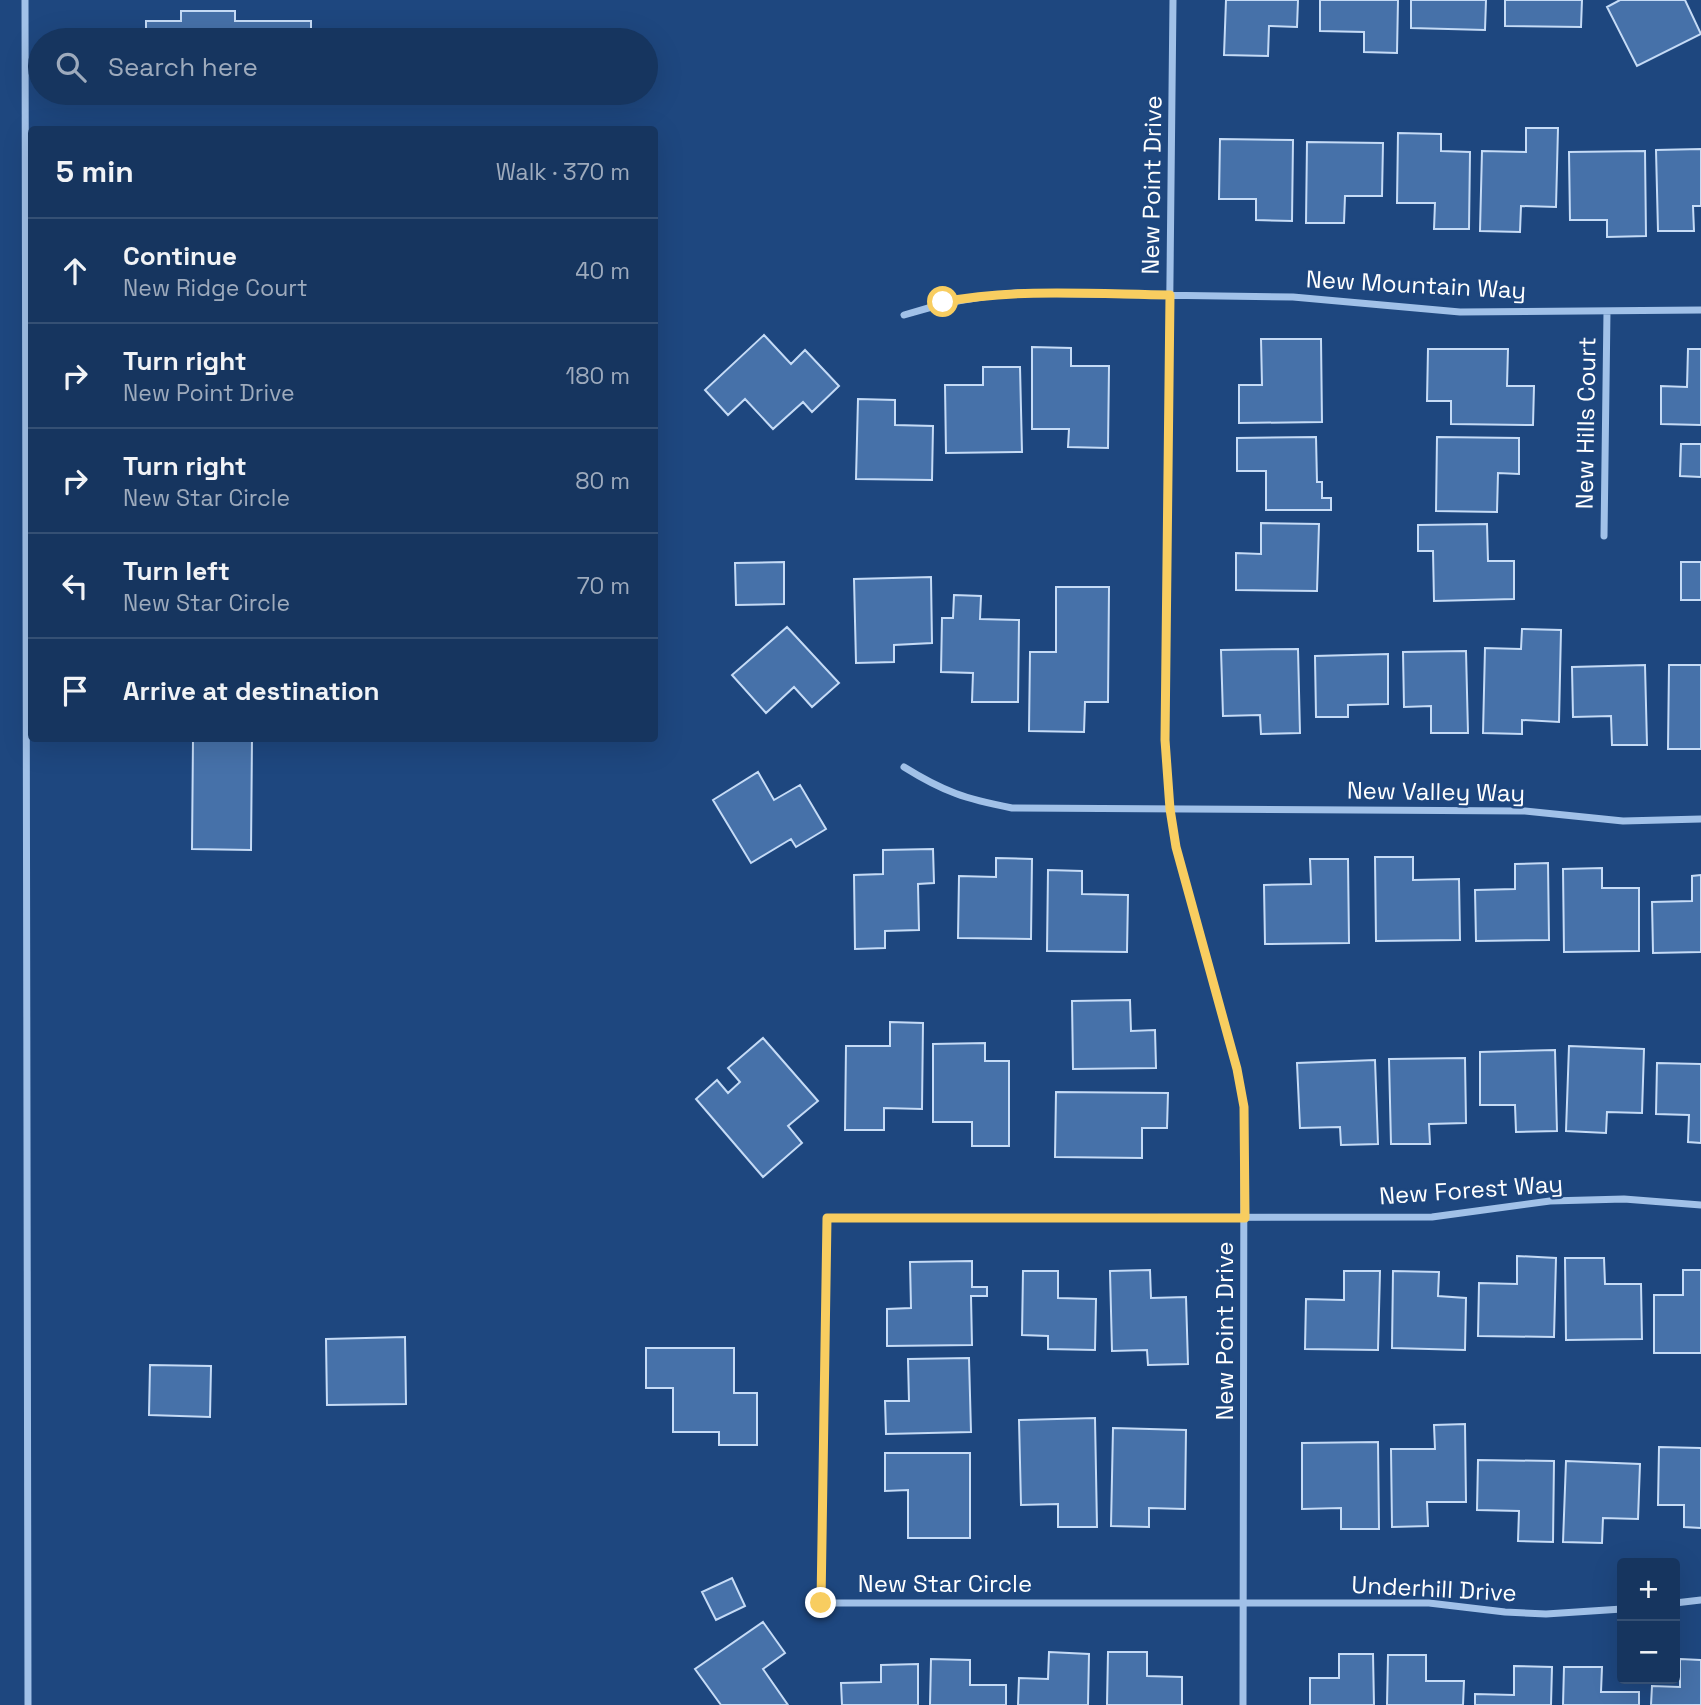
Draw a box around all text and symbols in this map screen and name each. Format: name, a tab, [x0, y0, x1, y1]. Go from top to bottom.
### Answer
search box	[28, 28, 658, 105]
icon: search	[52, 48, 90, 86]
text: Search here	[108, 50, 258, 84]
street label: New Point Drive	[1134, 95, 1169, 275]
text: 5 min	[56, 152, 134, 191]
text: Walk · 370 m	[496, 157, 630, 187]
text: Continue	[123, 239, 237, 273]
icon: ahead	[56, 252, 94, 290]
text: 40 m	[575, 256, 630, 286]
street label: New Mountain Way	[1305, 263, 1527, 306]
text: New Ridge Court	[123, 273, 308, 303]
route start	[927, 286, 958, 317]
street label: New Hills Court	[1568, 336, 1603, 510]
text: Turn right	[123, 344, 247, 378]
icon: right	[56, 357, 94, 395]
text: 180 m	[566, 361, 630, 391]
text: New Point Drive	[123, 378, 295, 408]
text: Turn right	[123, 449, 247, 483]
icon: right	[56, 462, 94, 500]
text: 80 m	[575, 466, 630, 496]
text: New Star Circle	[123, 483, 290, 513]
text: Turn left	[123, 554, 230, 588]
icon: left	[56, 567, 94, 605]
text: 70 m	[577, 571, 630, 601]
text: New Star Circle	[123, 588, 290, 618]
icon: arrive	[56, 672, 94, 710]
text: Arrive at destination	[123, 674, 380, 708]
street label: New Valley Way	[1347, 774, 1525, 809]
street label: New Forest Way	[1378, 1168, 1564, 1211]
street label: New Point Drive	[1209, 1241, 1240, 1421]
map controls	[1617, 1558, 1680, 1684]
button: +	[1617, 1558, 1680, 1621]
street label: New Star Circle	[858, 1568, 1032, 1599]
street label: Underhill Drive	[1351, 1569, 1517, 1608]
route end	[805, 1587, 836, 1618]
button: −	[1617, 1621, 1680, 1684]

